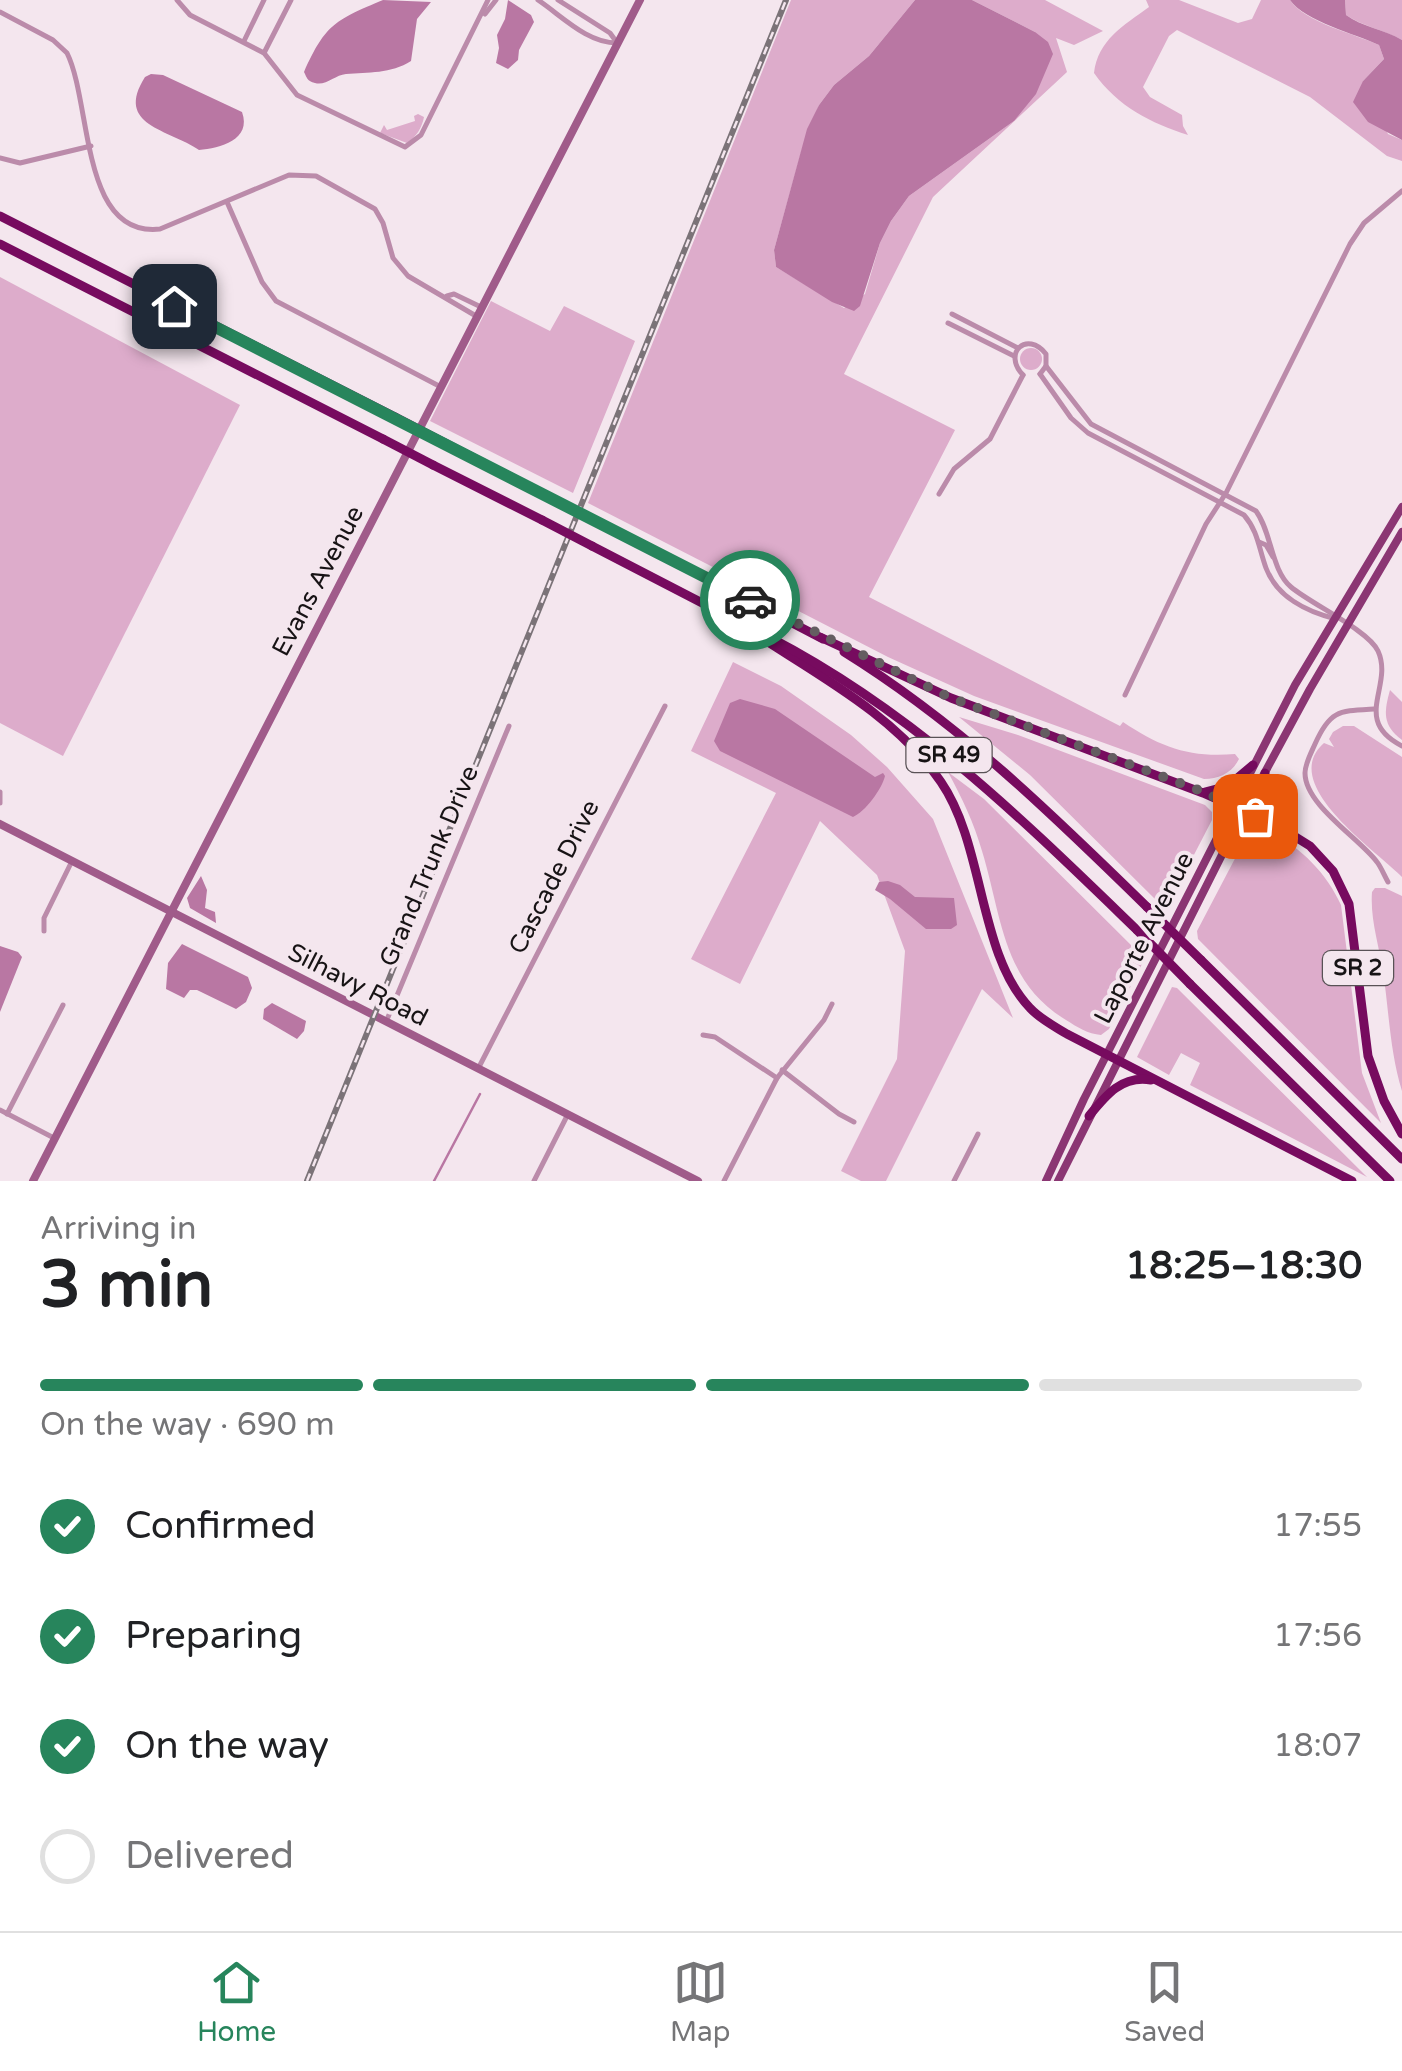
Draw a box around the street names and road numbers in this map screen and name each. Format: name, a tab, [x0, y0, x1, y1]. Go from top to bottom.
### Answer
street label: Evans Avenue	[266, 501, 370, 661]
road number: SR 49	[906, 738, 992, 772]
street label: Grand Trunk Drive	[373, 761, 485, 971]
street label: Cascade Drive	[502, 795, 606, 959]
street label: Laporte Avenue	[1088, 847, 1200, 1029]
street label: Silhavy Road	[283, 937, 433, 1033]
road number: SR 2	[1323, 951, 1393, 985]

